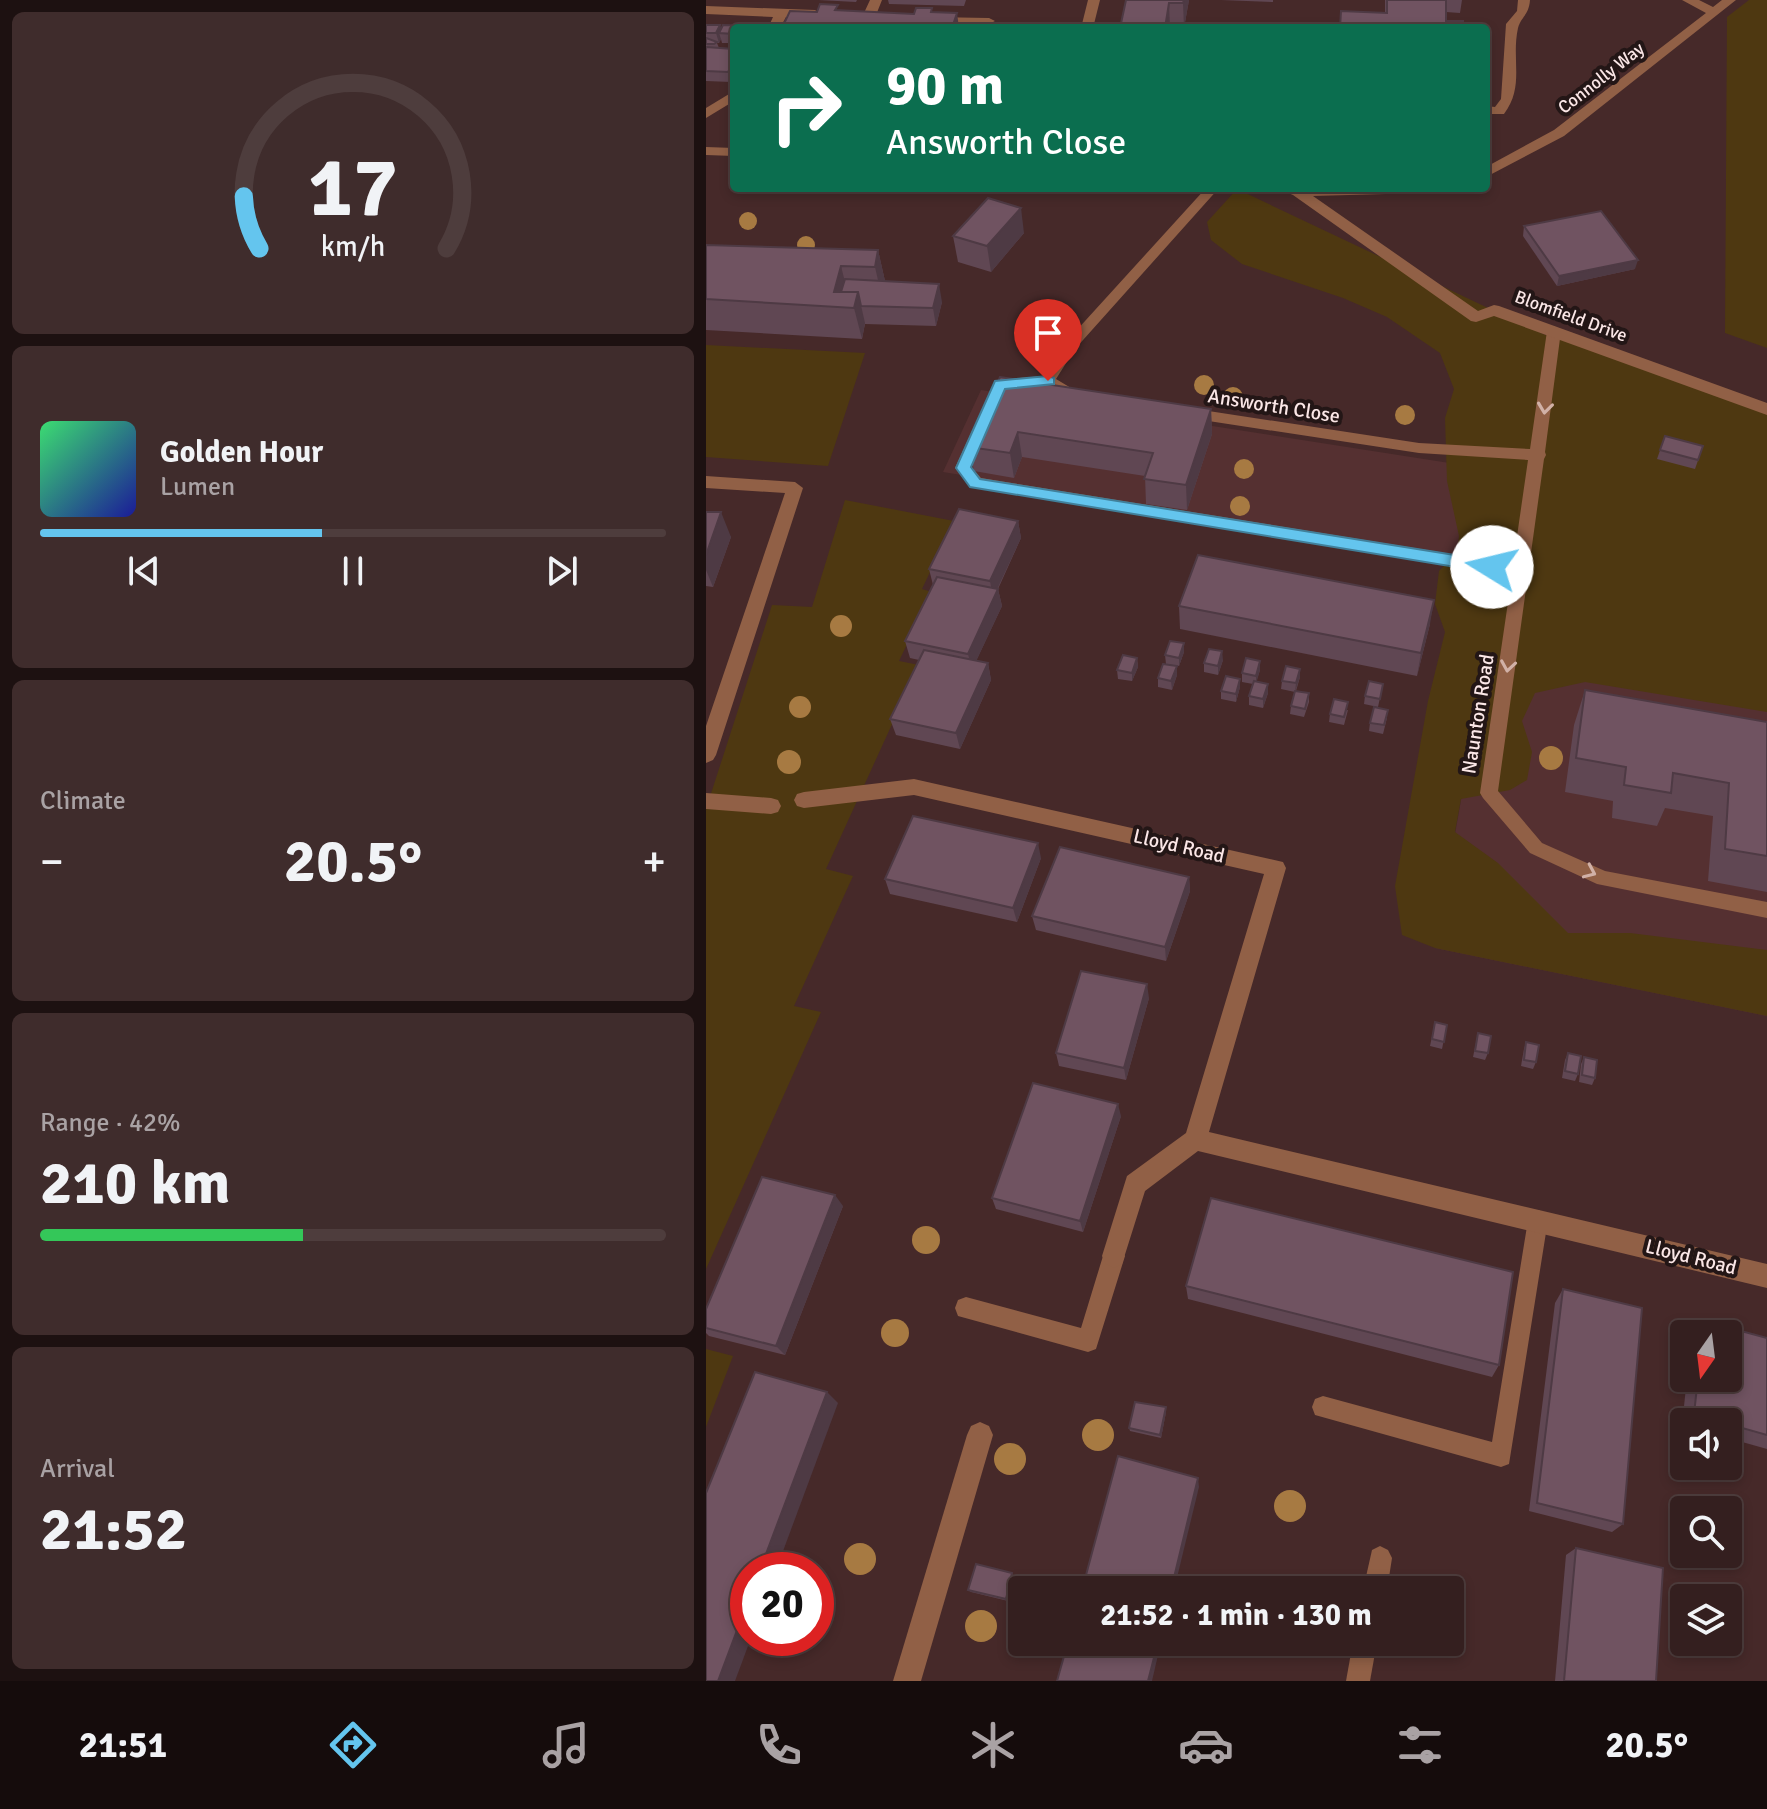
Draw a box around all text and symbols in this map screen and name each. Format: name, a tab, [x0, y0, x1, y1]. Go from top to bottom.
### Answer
street label: Connolly Way	[1553, 37, 1649, 119]
text: 90 m	[886, 51, 1004, 120]
icon: right	[754, 56, 858, 160]
text: Answorth Close	[886, 120, 1126, 165]
text: 17	[308, 136, 398, 238]
text: km/h	[321, 229, 385, 264]
street label: Blomfield Drive	[1512, 285, 1630, 347]
pin	[1014, 299, 1082, 381]
icon: arrive	[1026, 311, 1070, 355]
street label: Answorth Close	[1206, 383, 1342, 429]
one-way arrow	[1536, 402, 1553, 415]
text: Golden Hour	[160, 434, 323, 471]
text: Lumen	[160, 471, 235, 503]
position arrow	[1450, 525, 1534, 609]
icon: previous	[122, 549, 166, 593]
icon: pause	[331, 549, 375, 593]
icon: next	[540, 549, 584, 593]
street label: Naunton Road	[1456, 652, 1500, 776]
one-way arrow	[1500, 659, 1517, 673]
text: Climate	[40, 785, 126, 817]
street label: Lloyd Road	[1131, 823, 1227, 869]
text: 20.5°	[284, 825, 422, 899]
text: −	[40, 835, 64, 889]
text: +	[642, 835, 666, 889]
one-way arrow	[1581, 862, 1596, 878]
text: Range · 42%	[40, 1107, 181, 1139]
text: 210 km	[40, 1147, 230, 1221]
street label: Lloyd Road	[1643, 1234, 1739, 1280]
north arrow	[1670, 1320, 1742, 1392]
map controls	[1670, 1320, 1742, 1656]
button: sound	[1670, 1408, 1742, 1480]
text: Arrival	[40, 1453, 115, 1485]
text: 21:52	[40, 1493, 187, 1567]
button: search	[1670, 1496, 1742, 1568]
speed limit sign: 20	[730, 1552, 834, 1656]
button: layers	[1670, 1584, 1742, 1656]
text: 21:52 · 1 min · 130 m	[1100, 1597, 1372, 1634]
icon: directions	[325, 1717, 381, 1773]
icon: music	[538, 1717, 594, 1773]
icon: phone	[751, 1717, 807, 1773]
icon: climate	[965, 1717, 1021, 1773]
icon: car	[1178, 1717, 1234, 1773]
icon: filters	[1392, 1717, 1448, 1773]
text: 21:51	[79, 1723, 167, 1768]
text: 20.5°	[1605, 1723, 1688, 1768]

